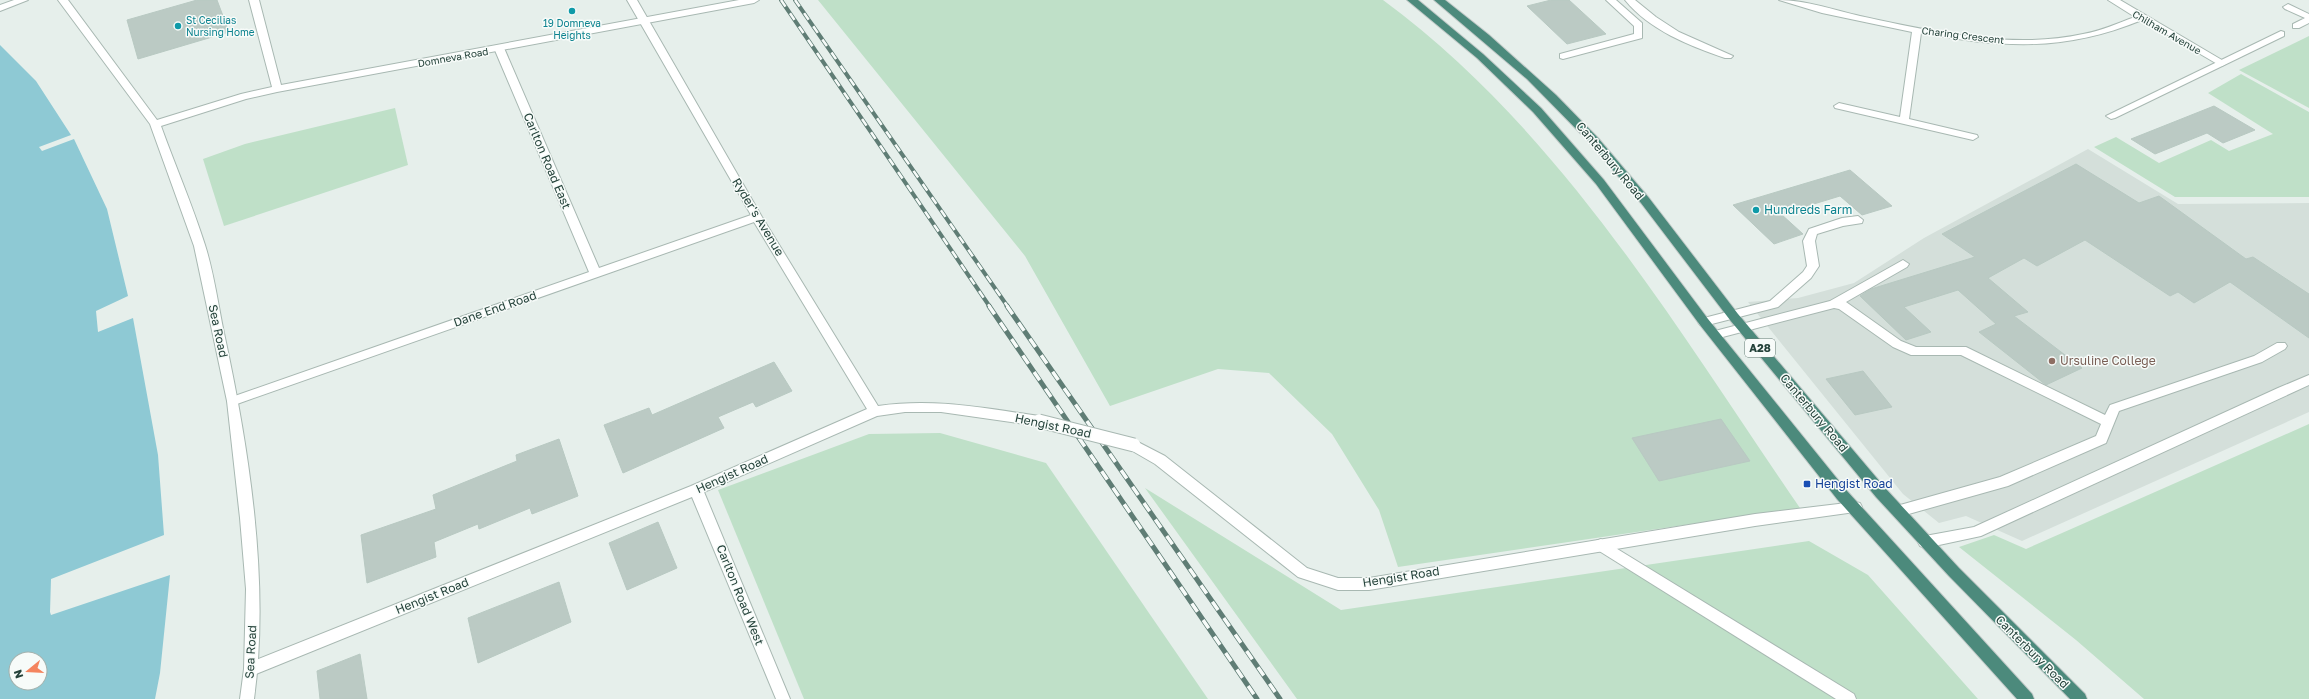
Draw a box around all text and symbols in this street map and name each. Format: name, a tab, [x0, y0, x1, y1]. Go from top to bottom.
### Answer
marker: 19 Domneva Heights	[567, 6, 577, 16]
street label: Chilham Avenue	[2131, 7, 2204, 57]
place label: St Cecilias Nursing Home	[186, 14, 255, 38]
place label: 19 Domneva Heights	[543, 17, 601, 41]
marker: St Cecilias Nursing Home	[173, 21, 183, 31]
street label: Charing Crescent	[1921, 24, 2005, 46]
street label: Domneva Road	[417, 45, 489, 69]
street label: Carlton Road East	[520, 110, 575, 211]
street label: Canterbury Road	[1573, 119, 1647, 203]
street label: Ryder's Avenue	[729, 175, 788, 259]
place label: Hundreds Farm	[1764, 202, 1852, 217]
marker: Hundreds Farm	[1751, 205, 1761, 215]
street label: Dane End Road	[451, 287, 538, 330]
street label: Sea Road	[206, 303, 231, 359]
road number: A28	[1745, 339, 1775, 357]
place label: Ursuline College	[2060, 353, 2156, 368]
marker: Ursuline College	[2047, 356, 2057, 366]
street label: Canterbury Road	[1777, 371, 1851, 455]
street label: Hengist Road	[1014, 410, 1093, 441]
street label: Hengist Road	[693, 451, 770, 496]
place label: Hengist Road	[1815, 476, 1893, 491]
marker: Hengist Road	[1802, 479, 1812, 489]
street label: Carlton Road West	[713, 542, 768, 647]
street label: Hengist Road	[1361, 563, 1440, 590]
street label: Hengist Road	[393, 574, 471, 617]
street label: Canterbury Road	[1993, 612, 2072, 691]
street label: Sea Road	[242, 625, 259, 679]
north arrow	[8, 651, 48, 691]
text: N	[11, 668, 25, 680]

